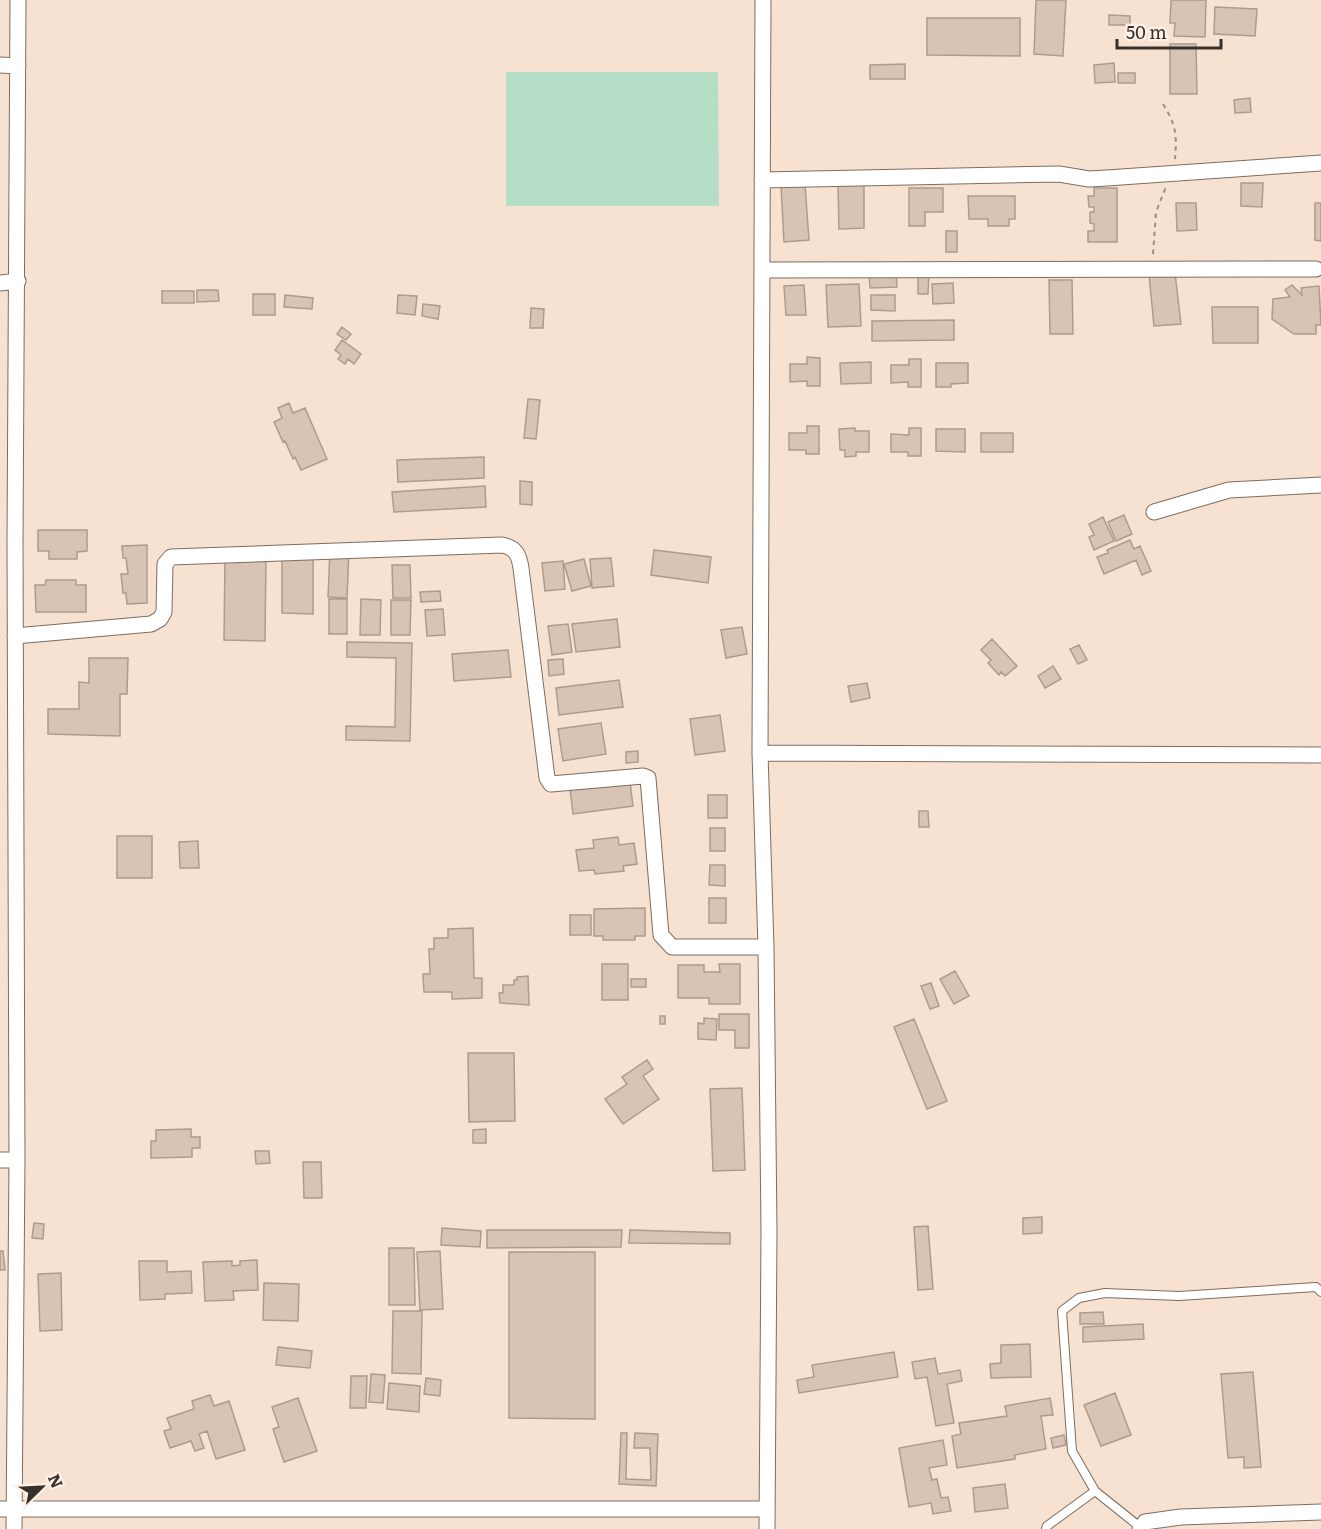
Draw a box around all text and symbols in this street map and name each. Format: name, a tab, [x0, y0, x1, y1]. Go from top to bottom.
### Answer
scale bar	[1117, 12, 1220, 50]
text: 50 m	[1126, 18, 1167, 45]
north arrow	[12, 1457, 72, 1517]
text: N	[43, 1469, 70, 1492]

